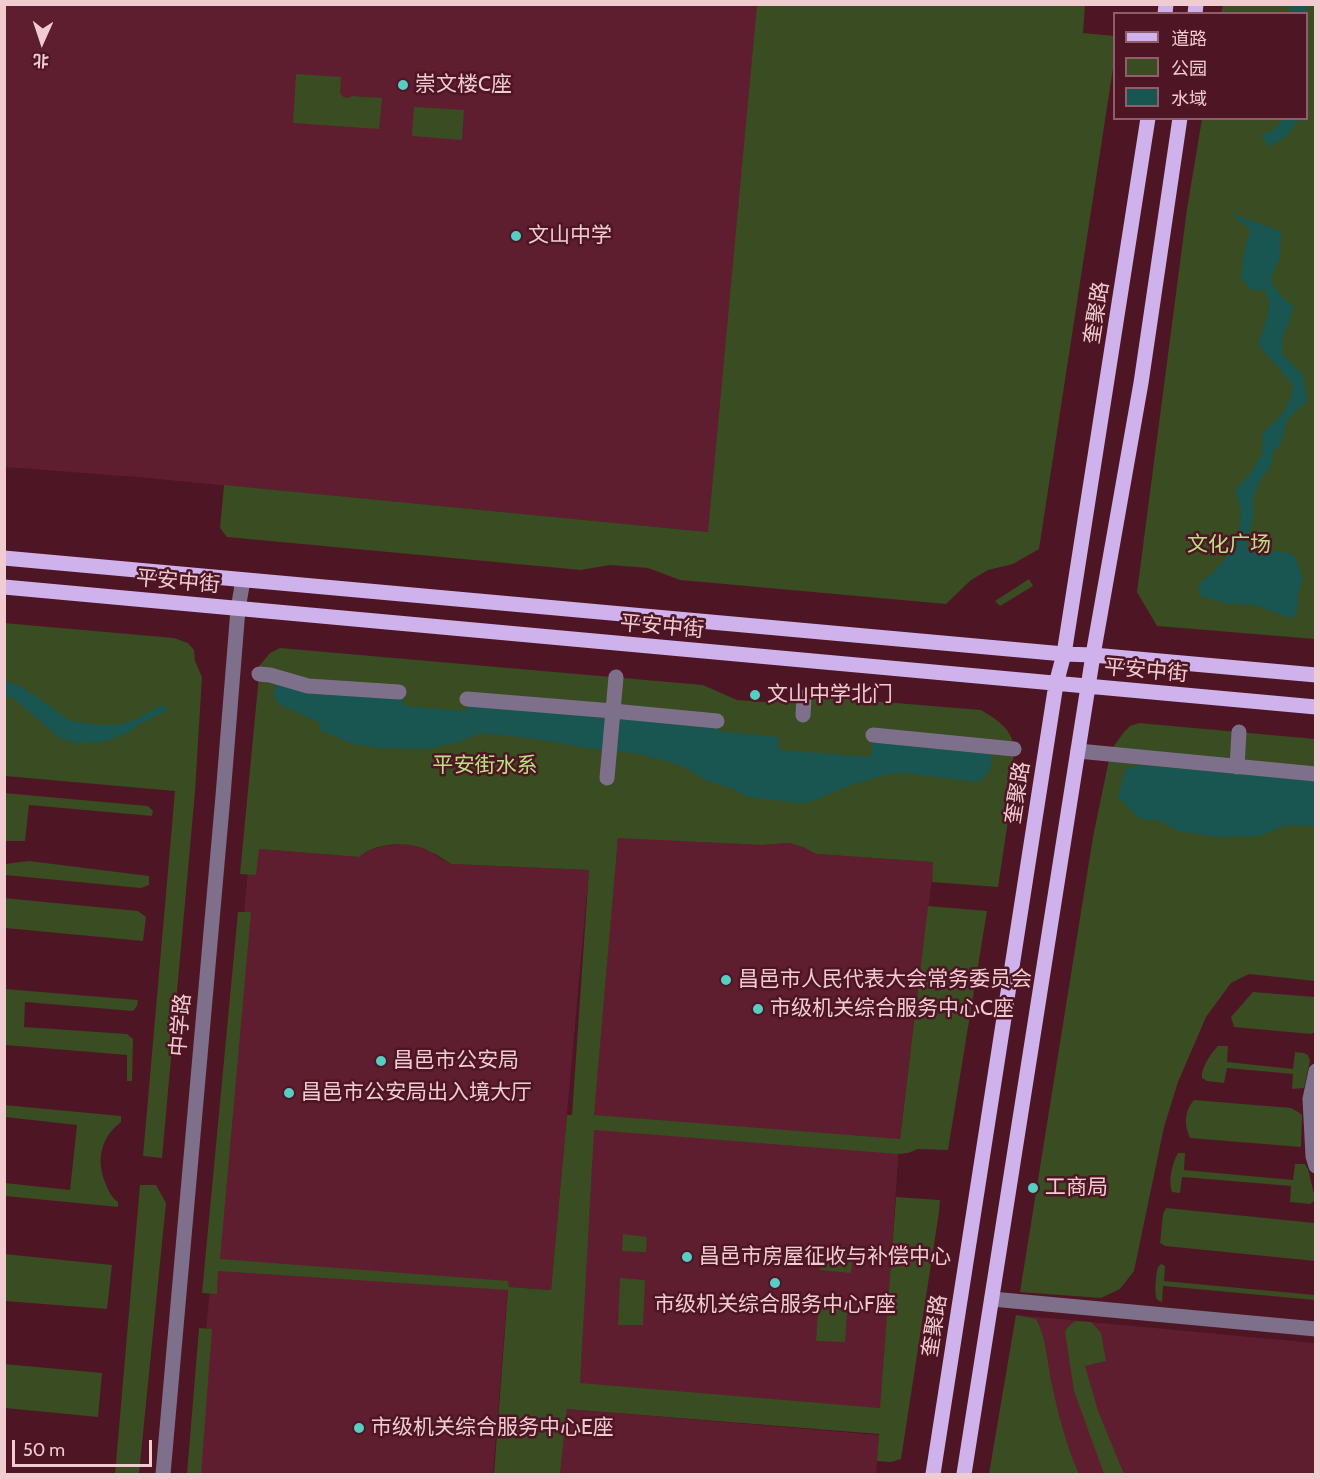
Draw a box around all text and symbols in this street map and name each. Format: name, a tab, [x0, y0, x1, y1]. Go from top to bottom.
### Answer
north arrow	[12, 12, 72, 72]
legend	[1113, 12, 1308, 120]
text: 道路	[1171, 28, 1207, 50]
text: 北	[33, 51, 50, 70]
text: 公园	[1171, 58, 1207, 80]
place label: 崇文楼C座	[415, 72, 512, 98]
marker: 崇文楼C座	[396, 78, 410, 92]
text: 水域	[1171, 88, 1207, 110]
place label: 文山中学	[528, 223, 612, 249]
marker: 文山中学	[509, 229, 523, 243]
street label: 奎聚路	[1080, 280, 1114, 346]
park label: 文化广场	[1187, 532, 1271, 558]
street label: 平安中街	[135, 566, 221, 598]
street label: 平安中街	[619, 611, 705, 643]
street label: 平安中街	[1103, 655, 1189, 687]
place label: 文山中学北门	[767, 682, 893, 708]
marker: 文山中学北门	[748, 688, 762, 702]
park label: 平安街水系	[433, 753, 537, 779]
street label: 奎聚路	[1001, 760, 1035, 826]
place label: 昌邑市人民代表大会常务委员会	[738, 967, 1032, 993]
marker: 昌邑市人民代表大会常务委员会	[719, 973, 733, 987]
street label: 中学路	[166, 993, 196, 1057]
place label: 市级机关综合服务中心C座	[770, 996, 1014, 1022]
marker: 市级机关综合服务中心C座	[751, 1002, 765, 1016]
place label: 昌邑市公安局	[393, 1048, 519, 1074]
marker: 昌邑市公安局	[374, 1054, 388, 1068]
place label: 昌邑市公安局出入境大厅	[301, 1080, 532, 1106]
marker: 昌邑市公安局出入境大厅	[282, 1086, 296, 1100]
place label: 工商局	[1045, 1175, 1108, 1201]
marker: 工商局	[1026, 1181, 1040, 1195]
place label: 昌邑市房屋征收与补偿中心	[699, 1244, 951, 1270]
marker: 昌邑市房屋征收与补偿中心	[680, 1250, 694, 1264]
marker: 市级机关综合服务中心F座	[768, 1276, 782, 1290]
place label: 市级机关综合服务中心F座	[654, 1292, 896, 1318]
street label: 奎聚路	[918, 1293, 952, 1359]
place label: 市级机关综合服务中心E座	[371, 1415, 614, 1441]
marker: 市级机关综合服务中心E座	[352, 1421, 366, 1435]
scale bar	[15, 1428, 154, 1466]
text: 50 m	[23, 1439, 65, 1461]

